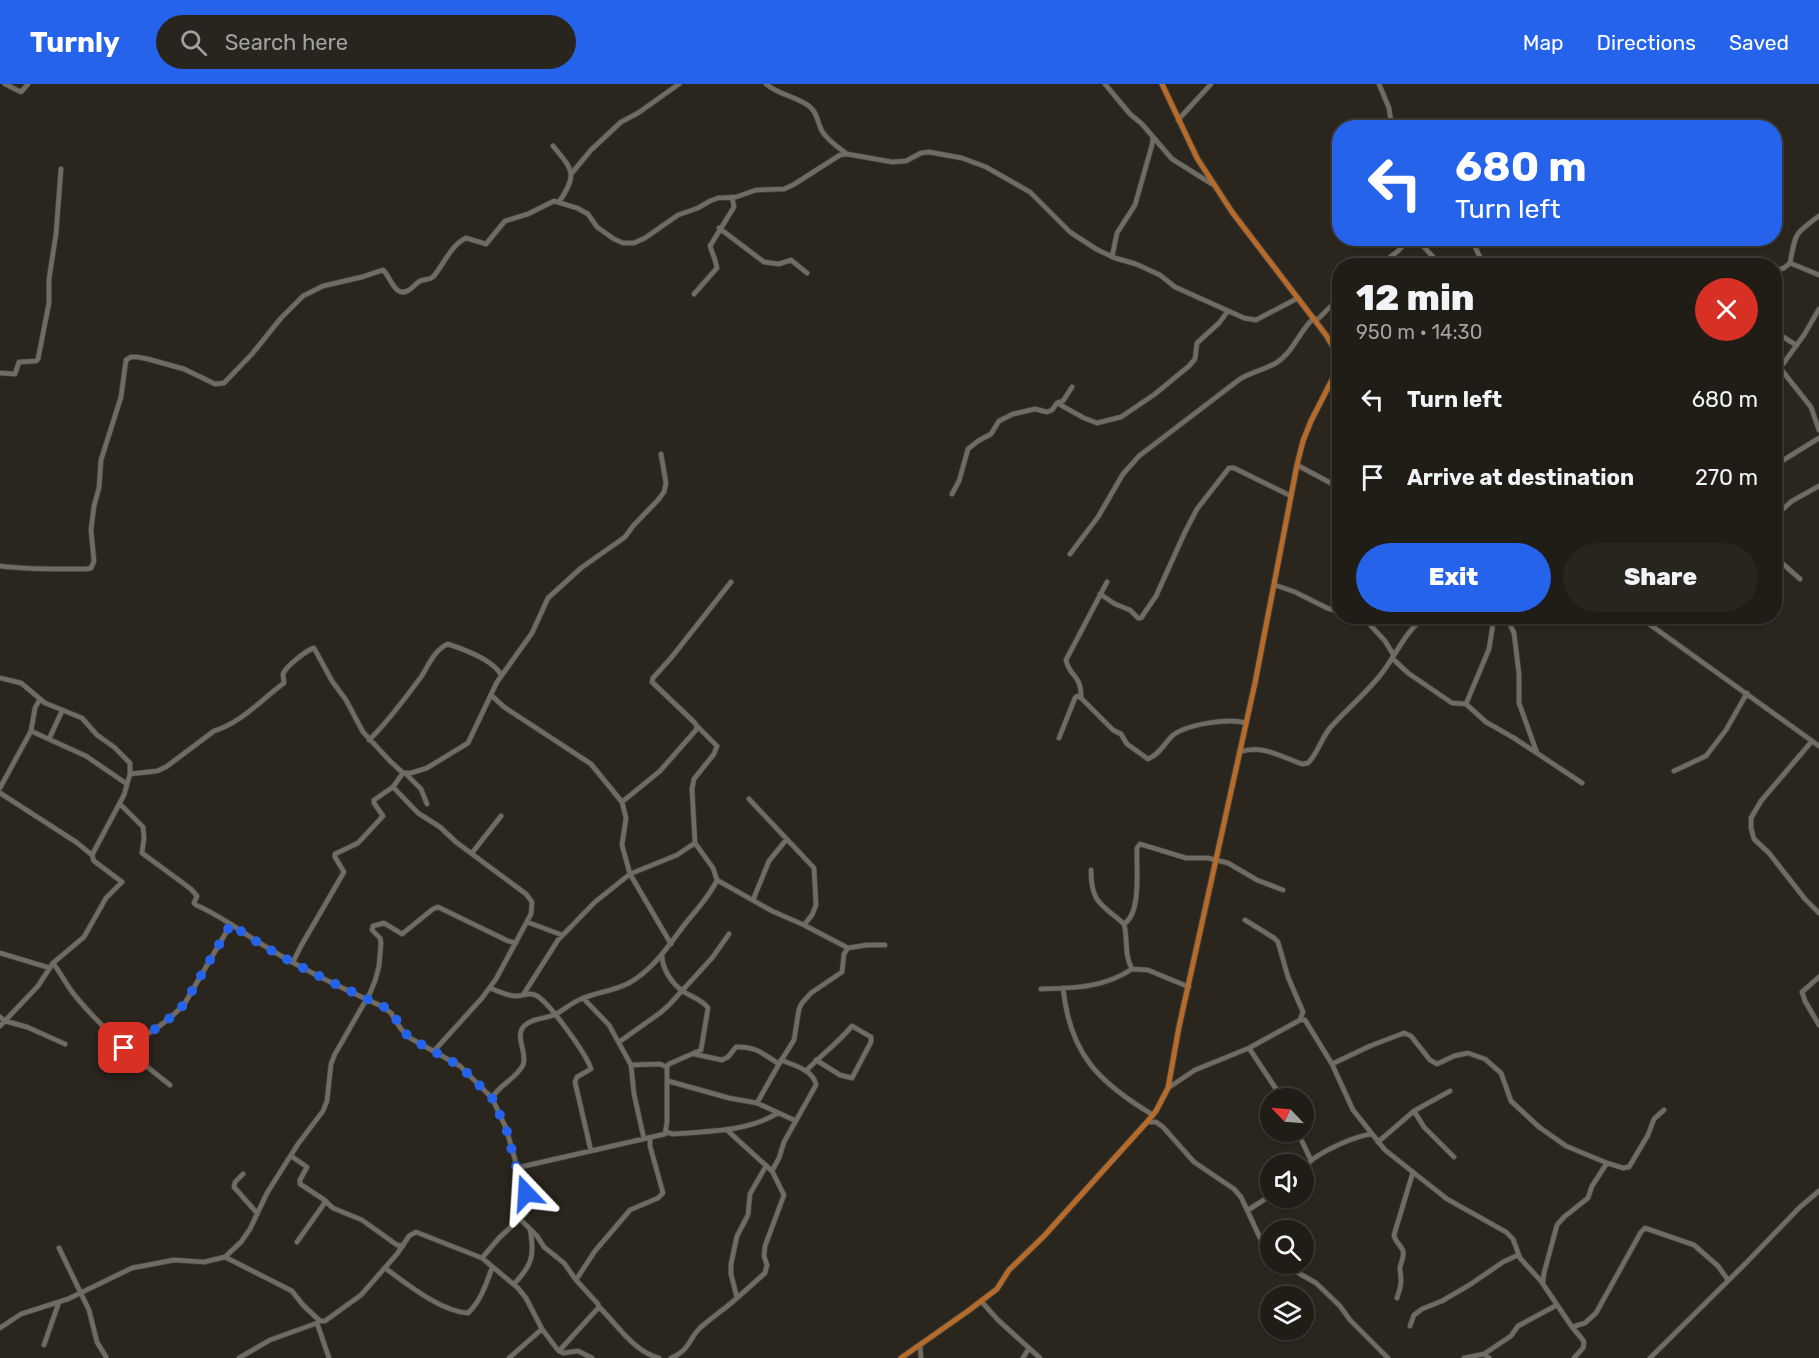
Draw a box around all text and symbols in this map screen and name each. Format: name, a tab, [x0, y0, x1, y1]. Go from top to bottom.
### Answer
search box	[156, 15, 576, 69]
text: Turnly	[30, 26, 120, 59]
icon: search	[177, 26, 210, 59]
text: Search here	[225, 29, 348, 56]
text: Map	[1523, 30, 1564, 55]
text: Directions	[1597, 30, 1696, 55]
text: Saved	[1729, 30, 1789, 55]
text: 680 m	[1455, 142, 1587, 192]
icon: left	[1356, 144, 1434, 222]
text: Turn left	[1455, 193, 1560, 225]
text: 12 min	[1356, 276, 1475, 319]
button: close	[1695, 278, 1758, 341]
text: 950 m · 14:30	[1356, 320, 1482, 344]
icon: left	[1356, 383, 1389, 416]
text: Turn left	[1407, 386, 1502, 413]
text: 680 m	[1692, 386, 1758, 413]
icon: arrive	[1356, 461, 1389, 494]
text: Arrive at destination	[1407, 464, 1634, 491]
text: 270 m	[1695, 464, 1758, 491]
button: Exit	[1356, 543, 1551, 612]
button: Share	[1563, 543, 1758, 612]
pin	[98, 1022, 149, 1073]
icon: arrive	[107, 1031, 140, 1064]
north arrow	[1260, 1088, 1314, 1142]
map controls	[1260, 1088, 1314, 1340]
button: sound	[1260, 1154, 1314, 1208]
position arrow	[494, 1161, 558, 1225]
button: search	[1260, 1220, 1314, 1274]
button: layers	[1260, 1286, 1314, 1340]

